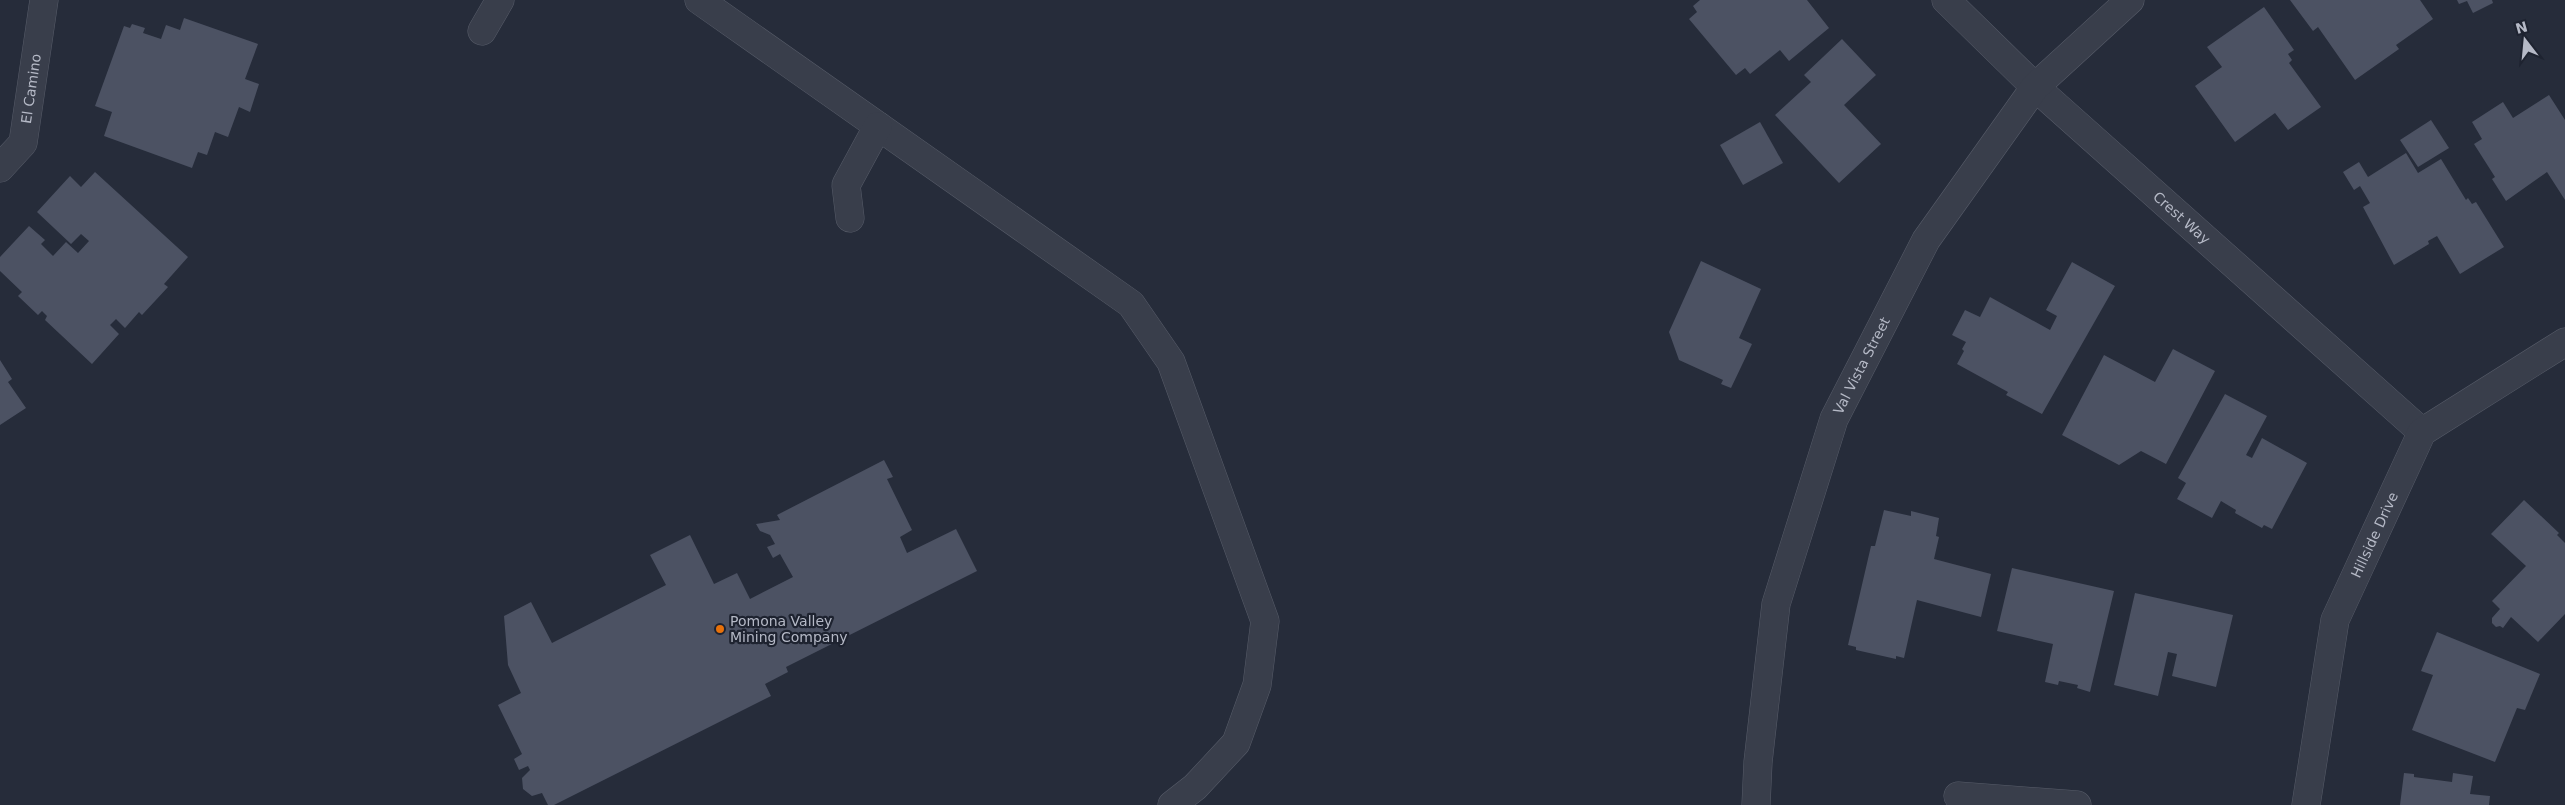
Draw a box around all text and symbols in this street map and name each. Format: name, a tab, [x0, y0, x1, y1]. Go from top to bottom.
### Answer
north arrow	[2500, 15, 2550, 65]
text: N	[2514, 18, 2529, 37]
street label: El Camino	[18, 52, 44, 125]
street label: Crest Way	[2150, 188, 2214, 247]
street label: Val Vista Street	[1830, 314, 1893, 417]
street label: Hillside Drive	[2348, 489, 2401, 580]
place label: Pomona Valley Mining Company	[730, 613, 848, 645]
marker: Pomona Valley Mining Company	[714, 623, 726, 635]

